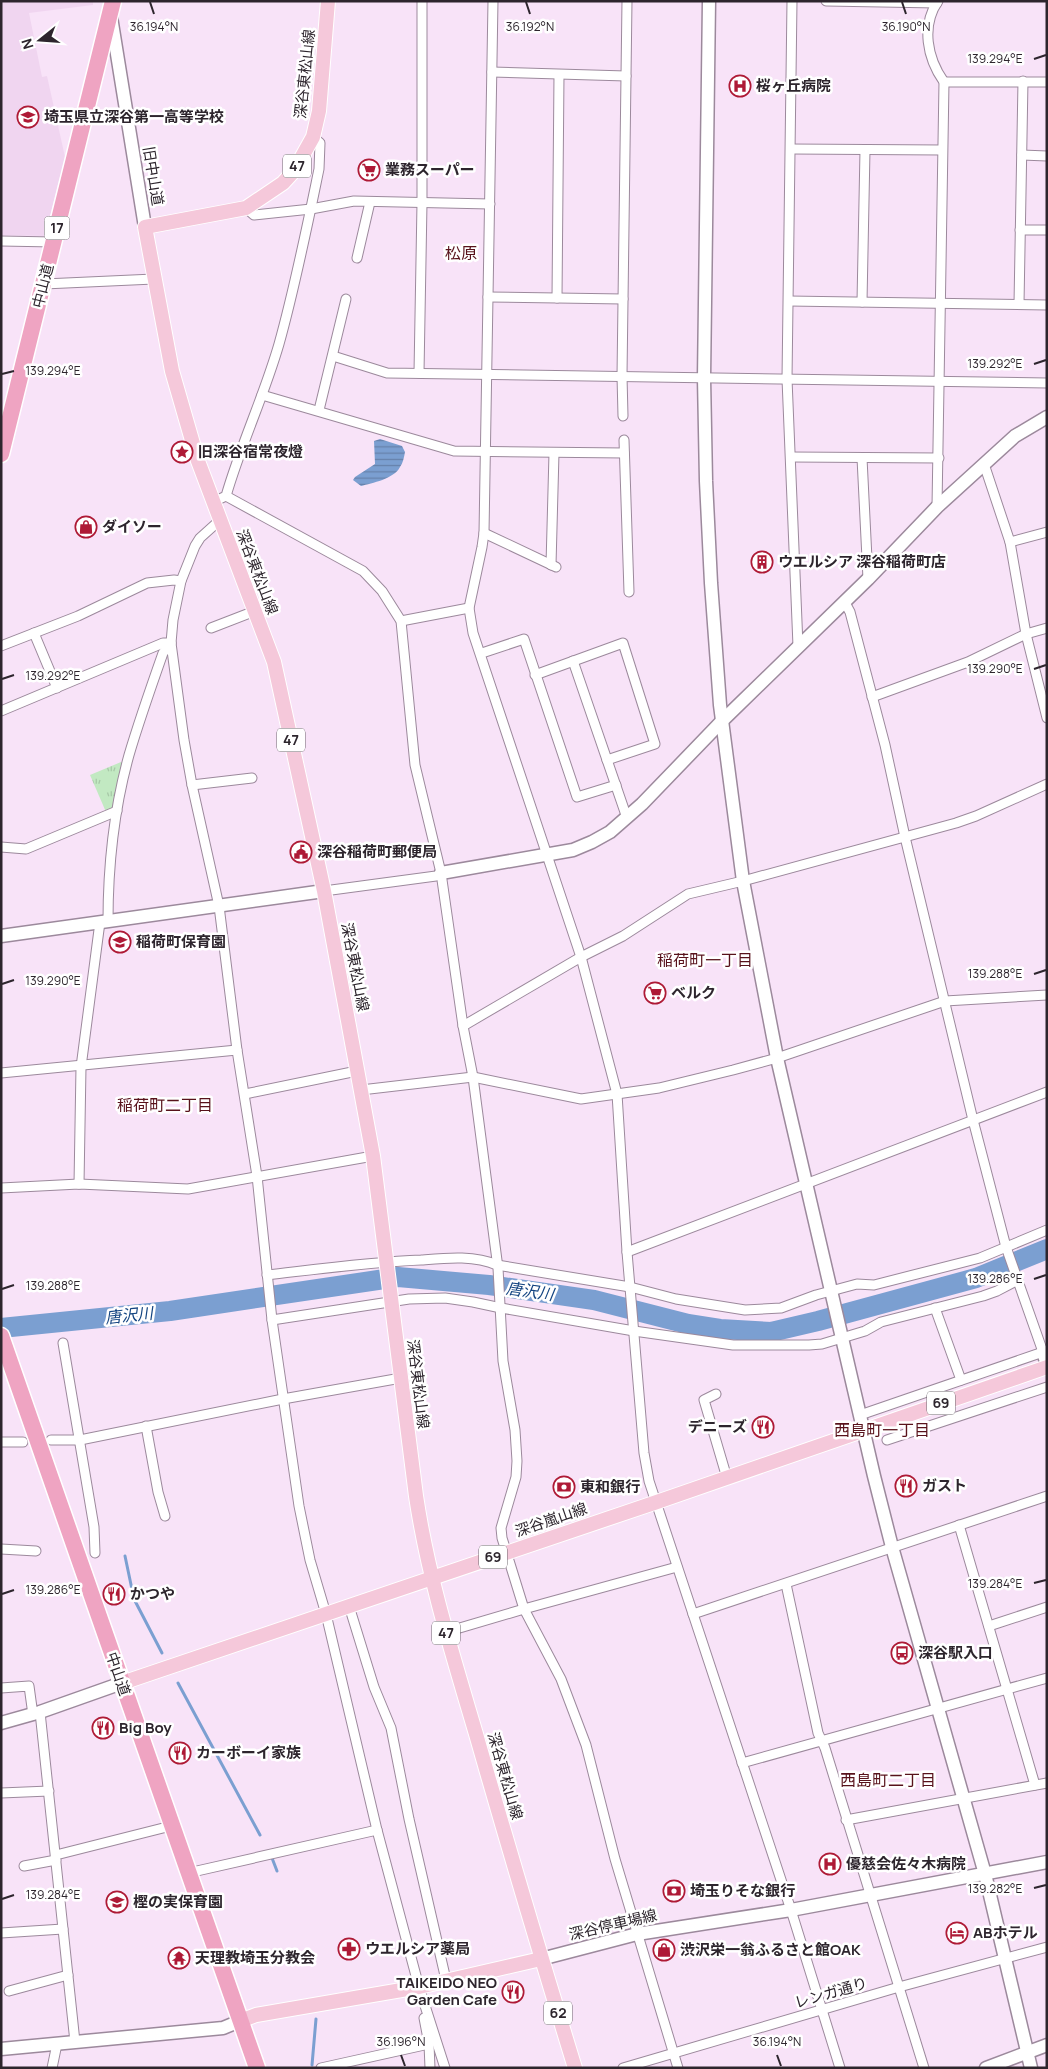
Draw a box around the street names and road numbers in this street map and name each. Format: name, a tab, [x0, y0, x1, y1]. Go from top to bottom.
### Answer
street label: 深谷東松山線	[289, 28, 320, 120]
street label: 旧中山道	[138, 145, 169, 207]
road number: 47	[283, 154, 311, 178]
road number: 17	[44, 217, 70, 240]
street label: 中山道	[27, 261, 58, 310]
street label: 深谷東松山線	[232, 526, 283, 618]
road number: 47	[277, 728, 305, 752]
street label: 深谷東松山線	[337, 921, 374, 1013]
street label: 深谷東松山線	[403, 1338, 434, 1430]
road number: 69	[927, 1392, 955, 1415]
street label: 深谷嵐山線	[512, 1497, 590, 1542]
road number: 69	[479, 1545, 507, 1568]
road number: 47	[432, 1622, 460, 1645]
street label: 中山道	[101, 1649, 136, 1699]
street label: 深谷東松山線	[483, 1730, 528, 1822]
street label: 深谷停車場線	[567, 1904, 659, 1945]
street label: レンガ通り	[792, 1972, 870, 2013]
road number: 62	[544, 2002, 572, 2025]

